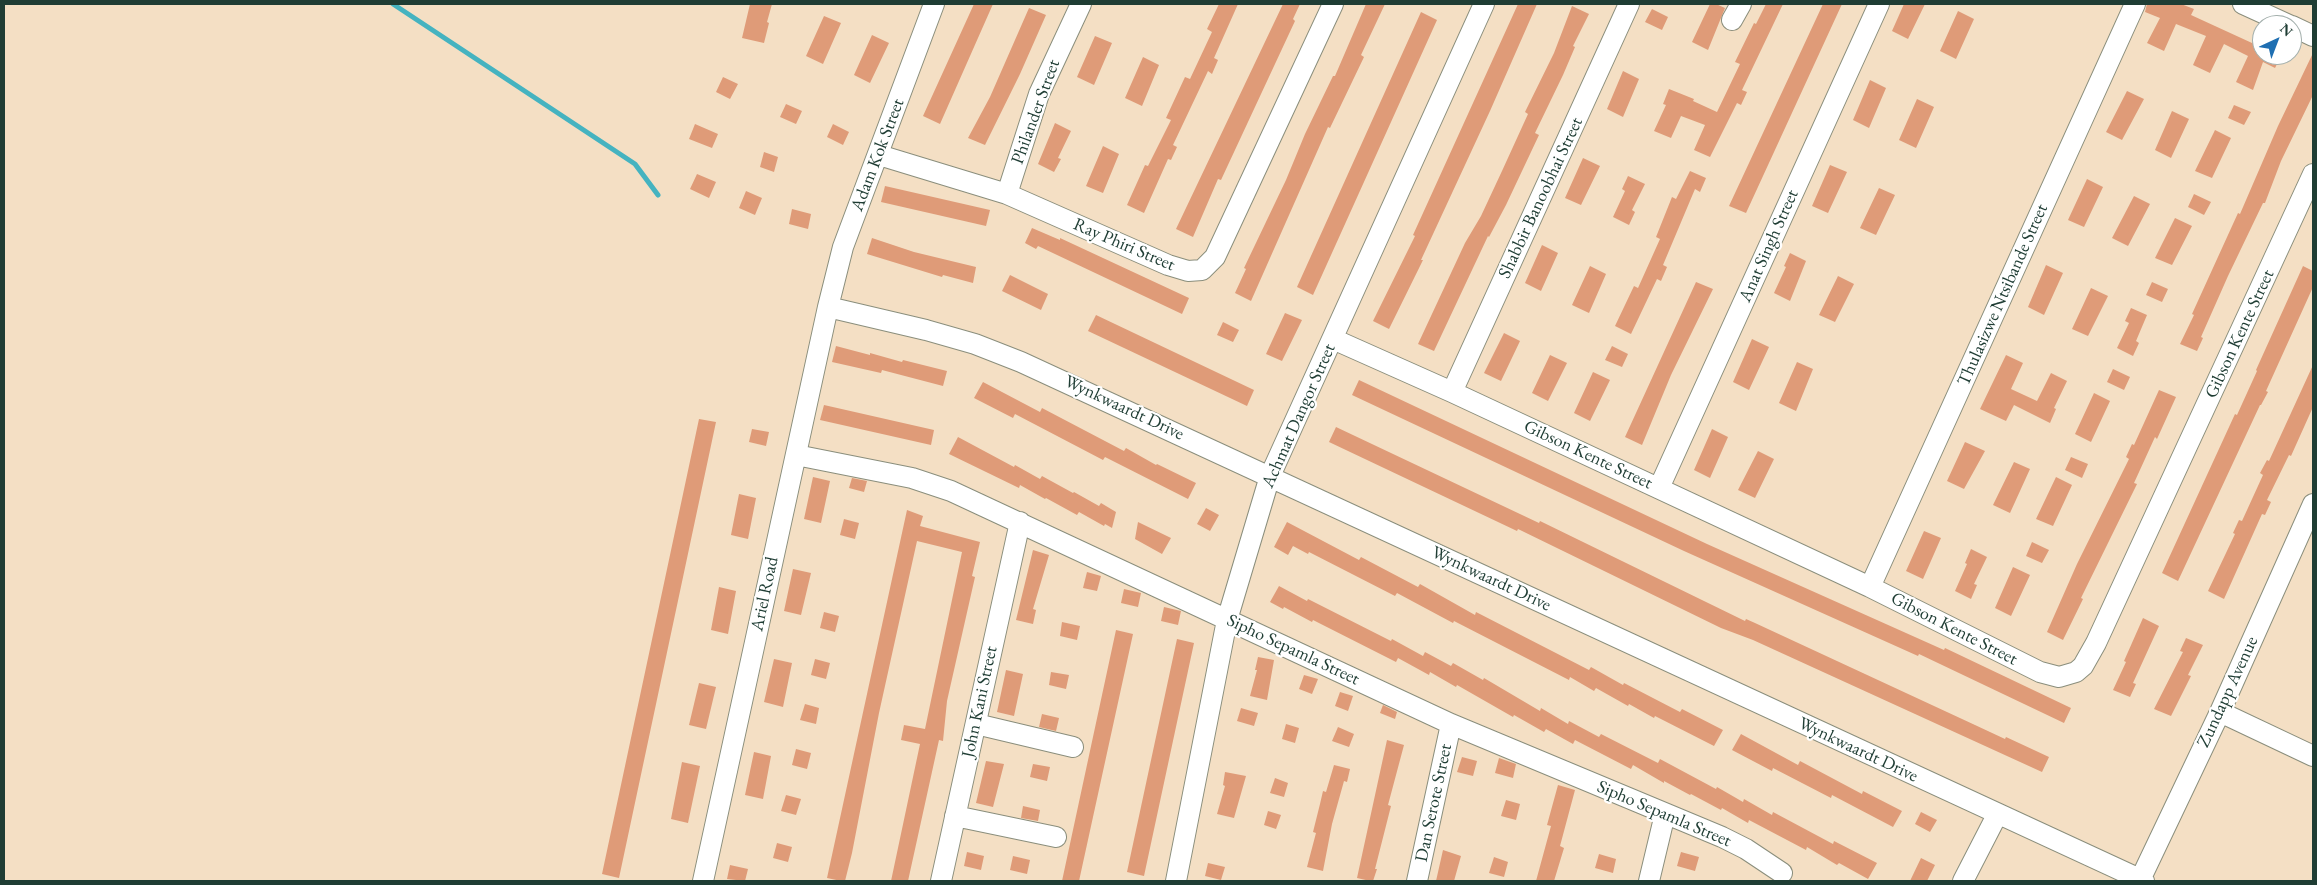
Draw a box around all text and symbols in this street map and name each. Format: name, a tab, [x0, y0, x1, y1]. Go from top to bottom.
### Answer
north arrow	[2252, 15, 2302, 65]
text: N	[2276, 19, 2297, 40]
street label: Philander Street	[1007, 57, 1065, 167]
street label: Adam Kok Street	[847, 96, 909, 214]
street label: Shabbir Banoobhai Street	[1494, 114, 1588, 282]
street label: Anat Singh Street	[1735, 186, 1803, 306]
street label: Thulasizwe Ntsibande Street	[1953, 201, 2053, 389]
street label: Ray Phiri Street	[1070, 214, 1178, 276]
street label: Gibson Kente Street	[2201, 266, 2279, 402]
street label: Achmat Dangor Street	[1257, 341, 1341, 491]
street label: Wynkwaardt Drive	[1061, 371, 1187, 445]
street label: Gibson Kente Street	[1520, 416, 1656, 494]
street label: Wynkwaardt Drive	[1428, 542, 1554, 616]
street label: Ariel Road	[747, 555, 783, 633]
street label: Gibson Kente Street	[1887, 588, 2021, 670]
street label: Sipho Sepamla Street	[1223, 610, 1363, 690]
street label: Zundapp Avenue	[2193, 633, 2263, 751]
street label: John Kani Street	[958, 644, 1002, 760]
street label: Wynkwaardt Drive	[1795, 713, 1921, 787]
street label: Dan Serote Street	[1411, 742, 1457, 864]
street label: Sipho Sepamla Street	[1594, 776, 1734, 852]

